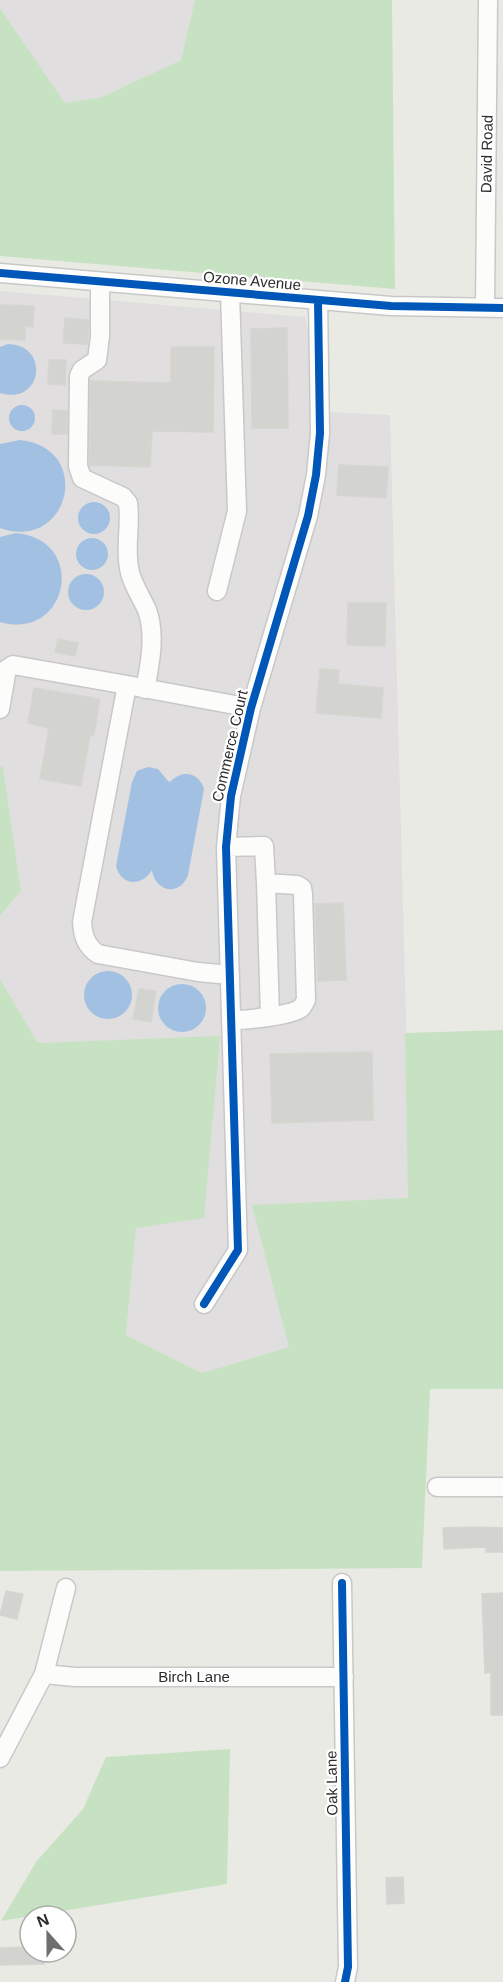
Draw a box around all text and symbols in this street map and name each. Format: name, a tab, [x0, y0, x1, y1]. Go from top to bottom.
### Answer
street label: David Road	[477, 115, 496, 193]
street label: Ozone Avenue	[202, 268, 302, 293]
street label: Commerce Court	[208, 688, 251, 803]
street label: Birch Lane	[158, 1668, 230, 1685]
street label: Oak Lane	[322, 1750, 341, 1816]
north arrow	[18, 1904, 78, 1964]
text: N	[34, 1910, 51, 1930]

